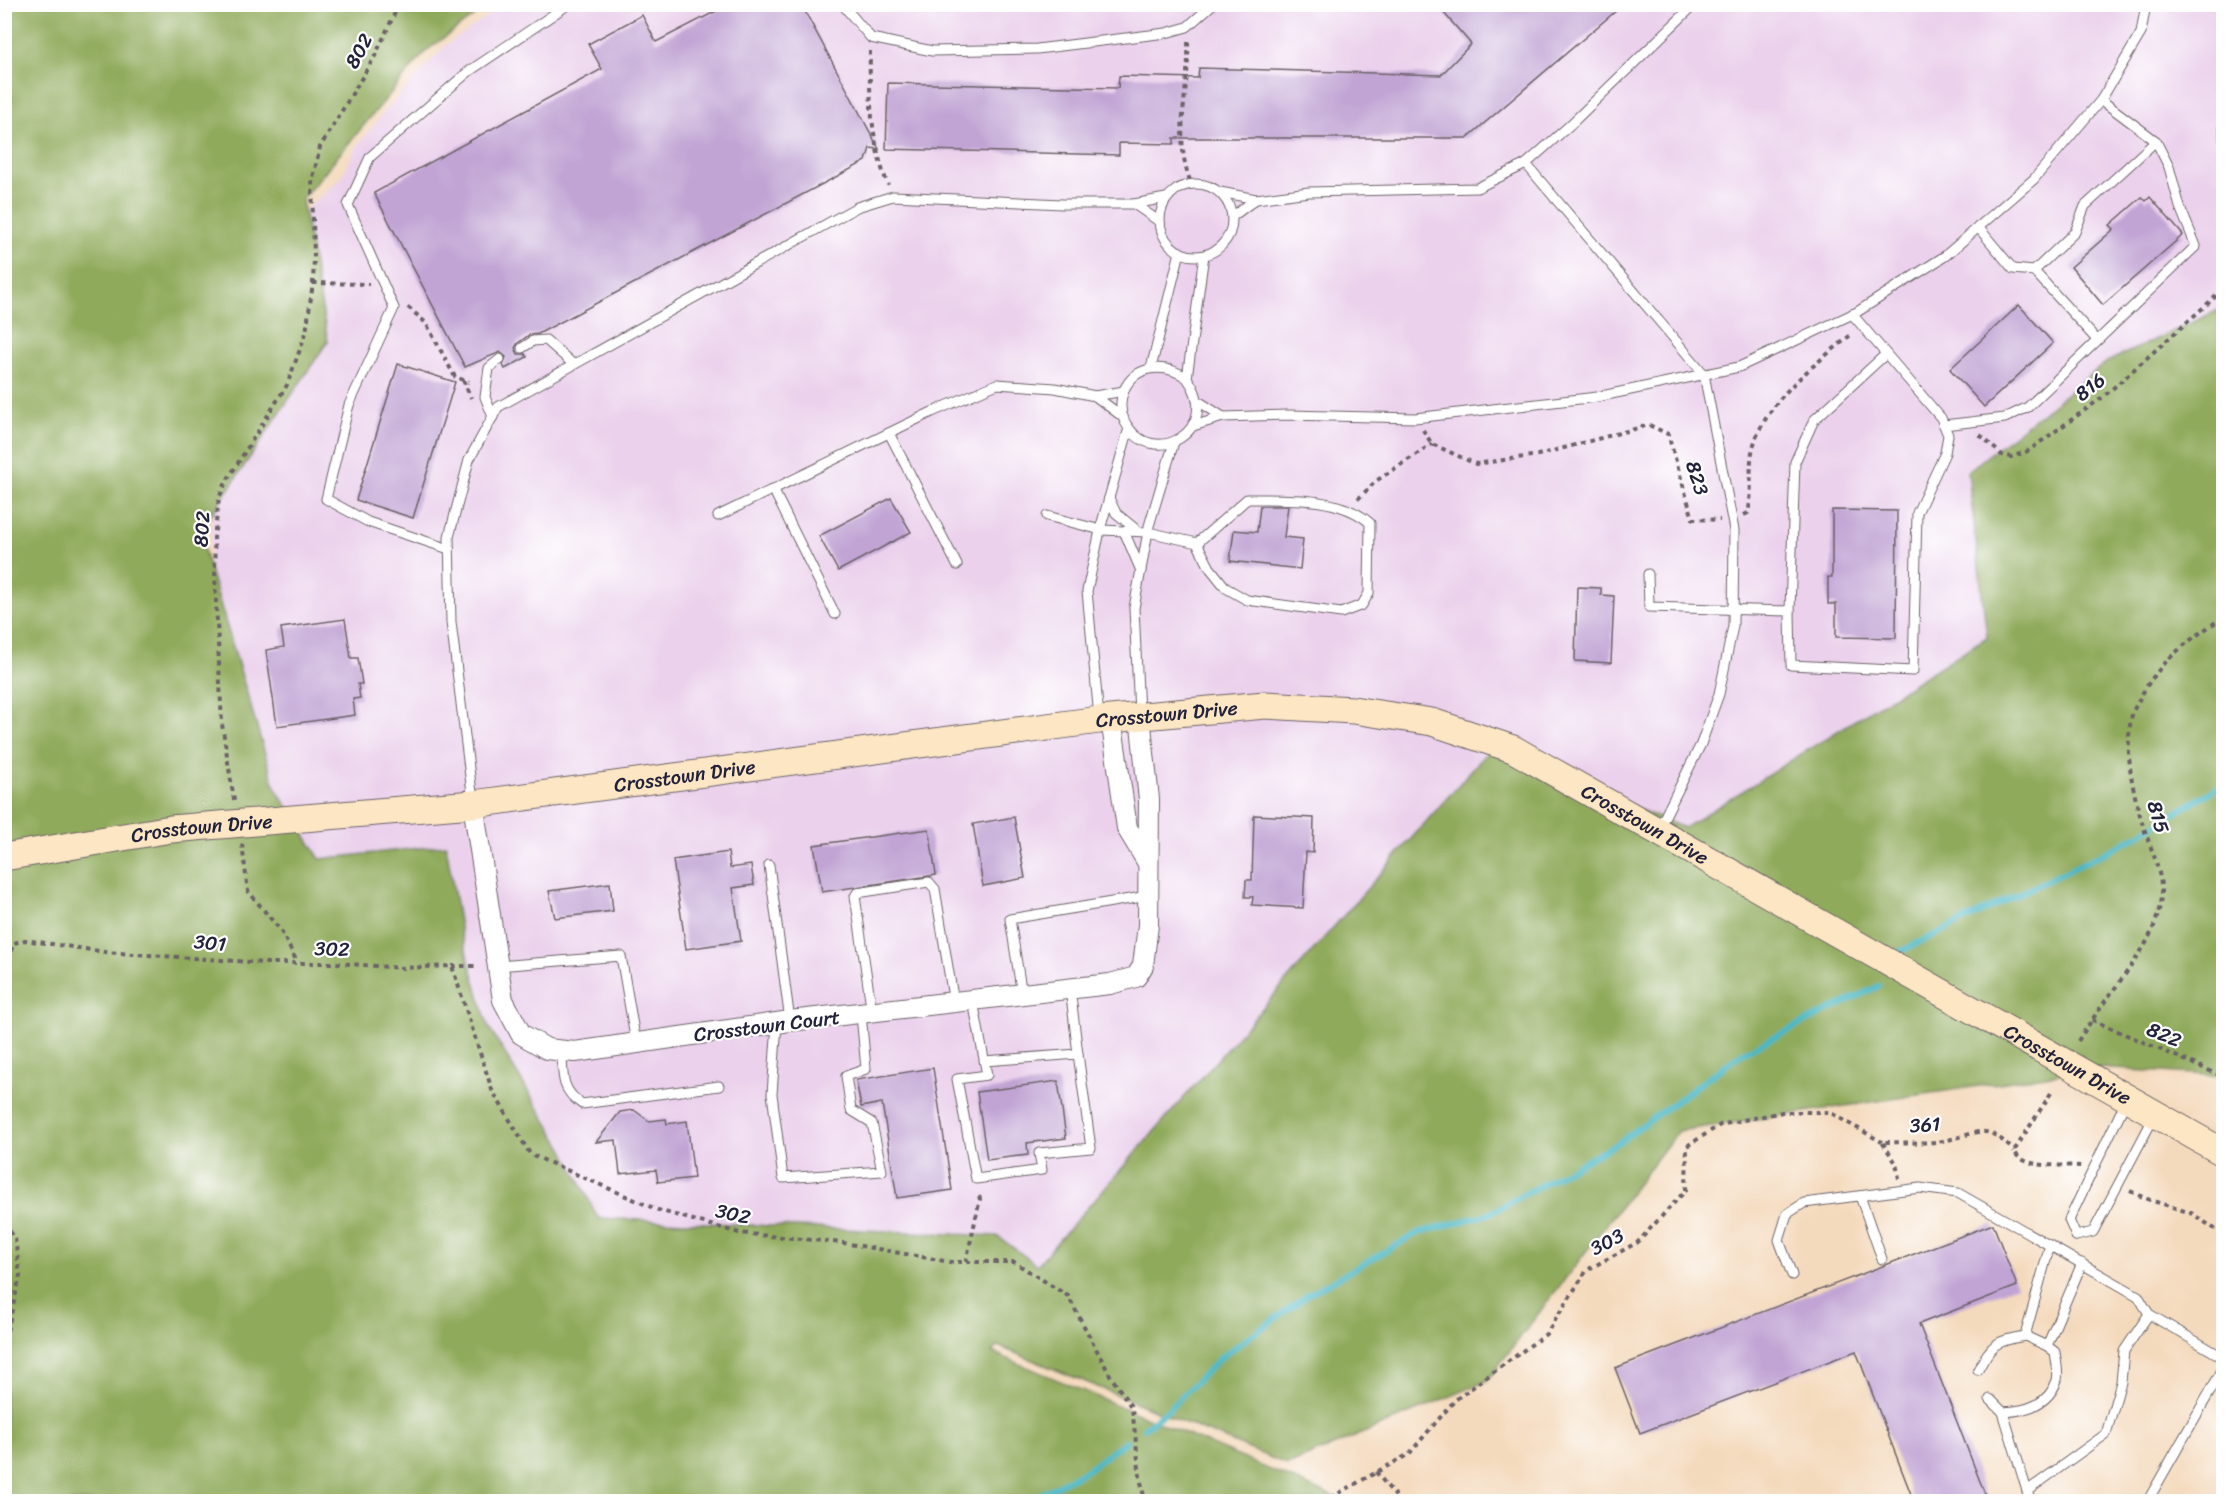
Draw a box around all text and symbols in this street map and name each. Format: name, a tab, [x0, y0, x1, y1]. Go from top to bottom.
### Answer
street label: 802	[335, 26, 383, 75]
street label: 816	[2067, 363, 2113, 411]
street label: 823	[1675, 456, 1719, 500]
street label: 802	[183, 509, 221, 548]
street label: Crosstown Drive	[1094, 690, 1239, 738]
street label: Crosstown Drive	[612, 749, 758, 802]
street label: Crosstown Drive	[1575, 774, 1716, 874]
street label: 815	[2137, 796, 2179, 838]
street label: Crosstown Drive	[128, 803, 274, 853]
street label: 301	[192, 924, 228, 962]
street label: 302	[314, 931, 351, 967]
street label: Crosstown Court	[692, 1000, 842, 1052]
street label: 822	[2141, 1012, 2187, 1058]
street label: Crosstown Drive	[1997, 1014, 2138, 1115]
street label: 361	[1908, 1106, 1942, 1144]
street label: 302	[712, 1193, 755, 1235]
street label: 303	[1584, 1218, 1631, 1266]

